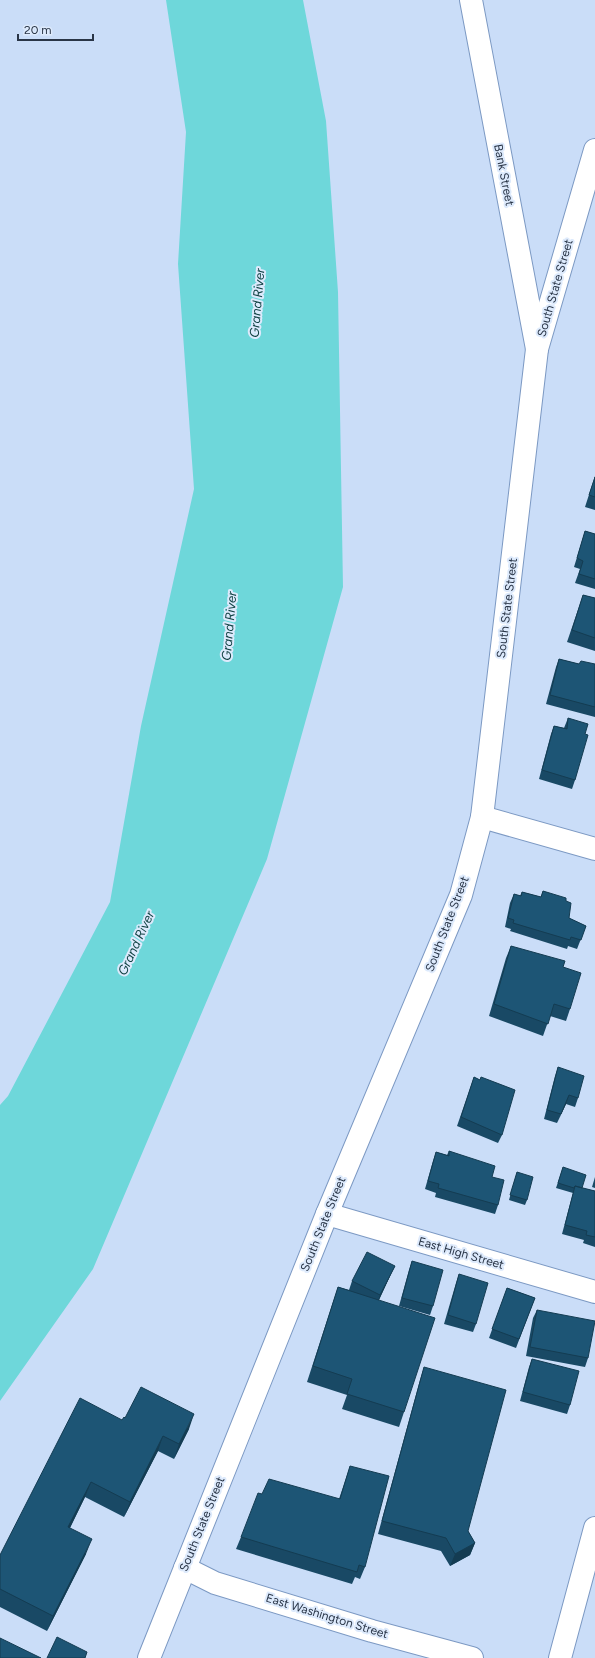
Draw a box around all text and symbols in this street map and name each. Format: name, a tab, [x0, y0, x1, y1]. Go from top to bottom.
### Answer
scale bar	[18, 16, 93, 42]
text: 20 m	[24, 23, 52, 37]
street label: Bank Street	[491, 143, 517, 207]
street label: South State Street	[534, 237, 576, 338]
water label: Grand River	[247, 267, 268, 338]
street label: South State Street	[494, 557, 520, 659]
water label: Grand River	[219, 590, 240, 661]
street label: South State Street	[422, 874, 472, 974]
water label: Grand River	[115, 908, 158, 978]
street label: South State Street	[298, 1174, 349, 1273]
street label: East High Street	[417, 1234, 506, 1272]
street label: South State Street	[177, 1474, 228, 1573]
street label: East Washington Street	[264, 1591, 390, 1641]

